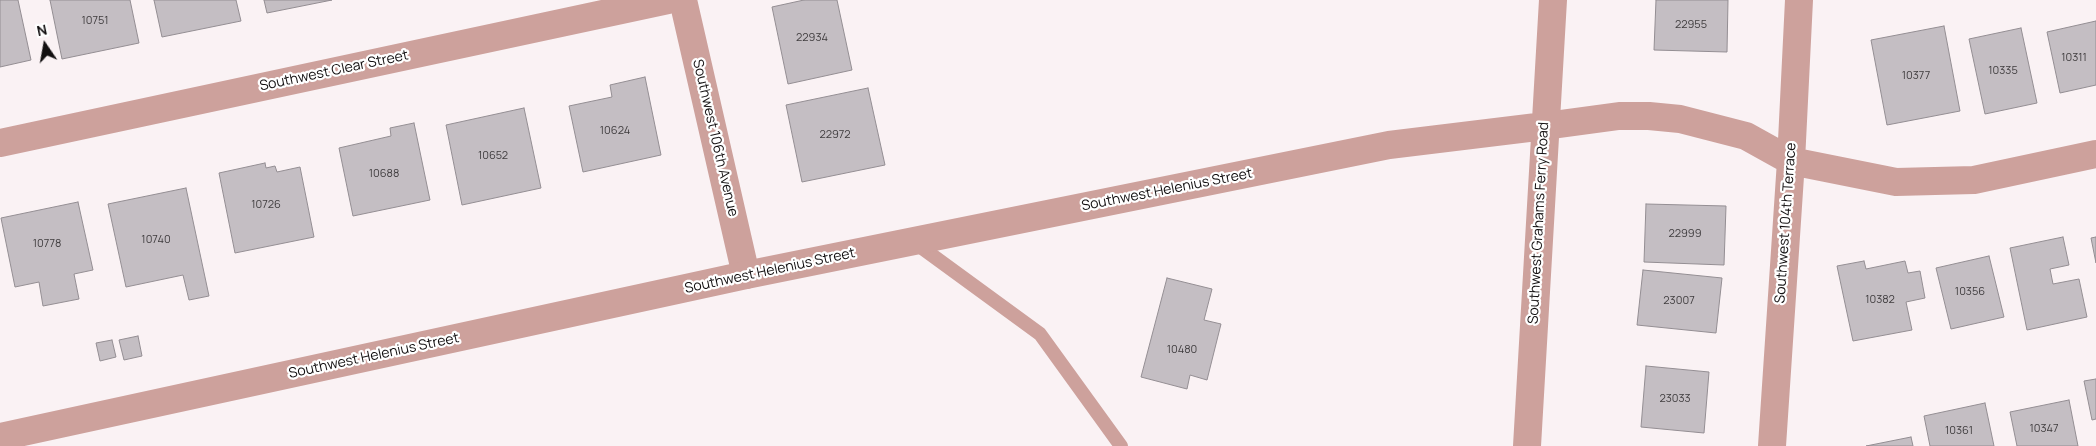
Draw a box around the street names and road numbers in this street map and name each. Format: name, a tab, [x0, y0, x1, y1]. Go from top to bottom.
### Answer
street label: Southwest Clear Street	[258, 47, 410, 95]
street label: Southwest 106th Avenue	[689, 58, 741, 218]
street label: Southwest Grahams Ferry Road	[1525, 121, 1553, 325]
street label: Southwest 104th Terrace	[1772, 142, 1800, 304]
street label: Southwest Helenius Street	[1080, 165, 1254, 215]
street label: Southwest Helenius Street	[683, 245, 857, 297]
street label: Southwest Helenius Street	[287, 330, 461, 382]

